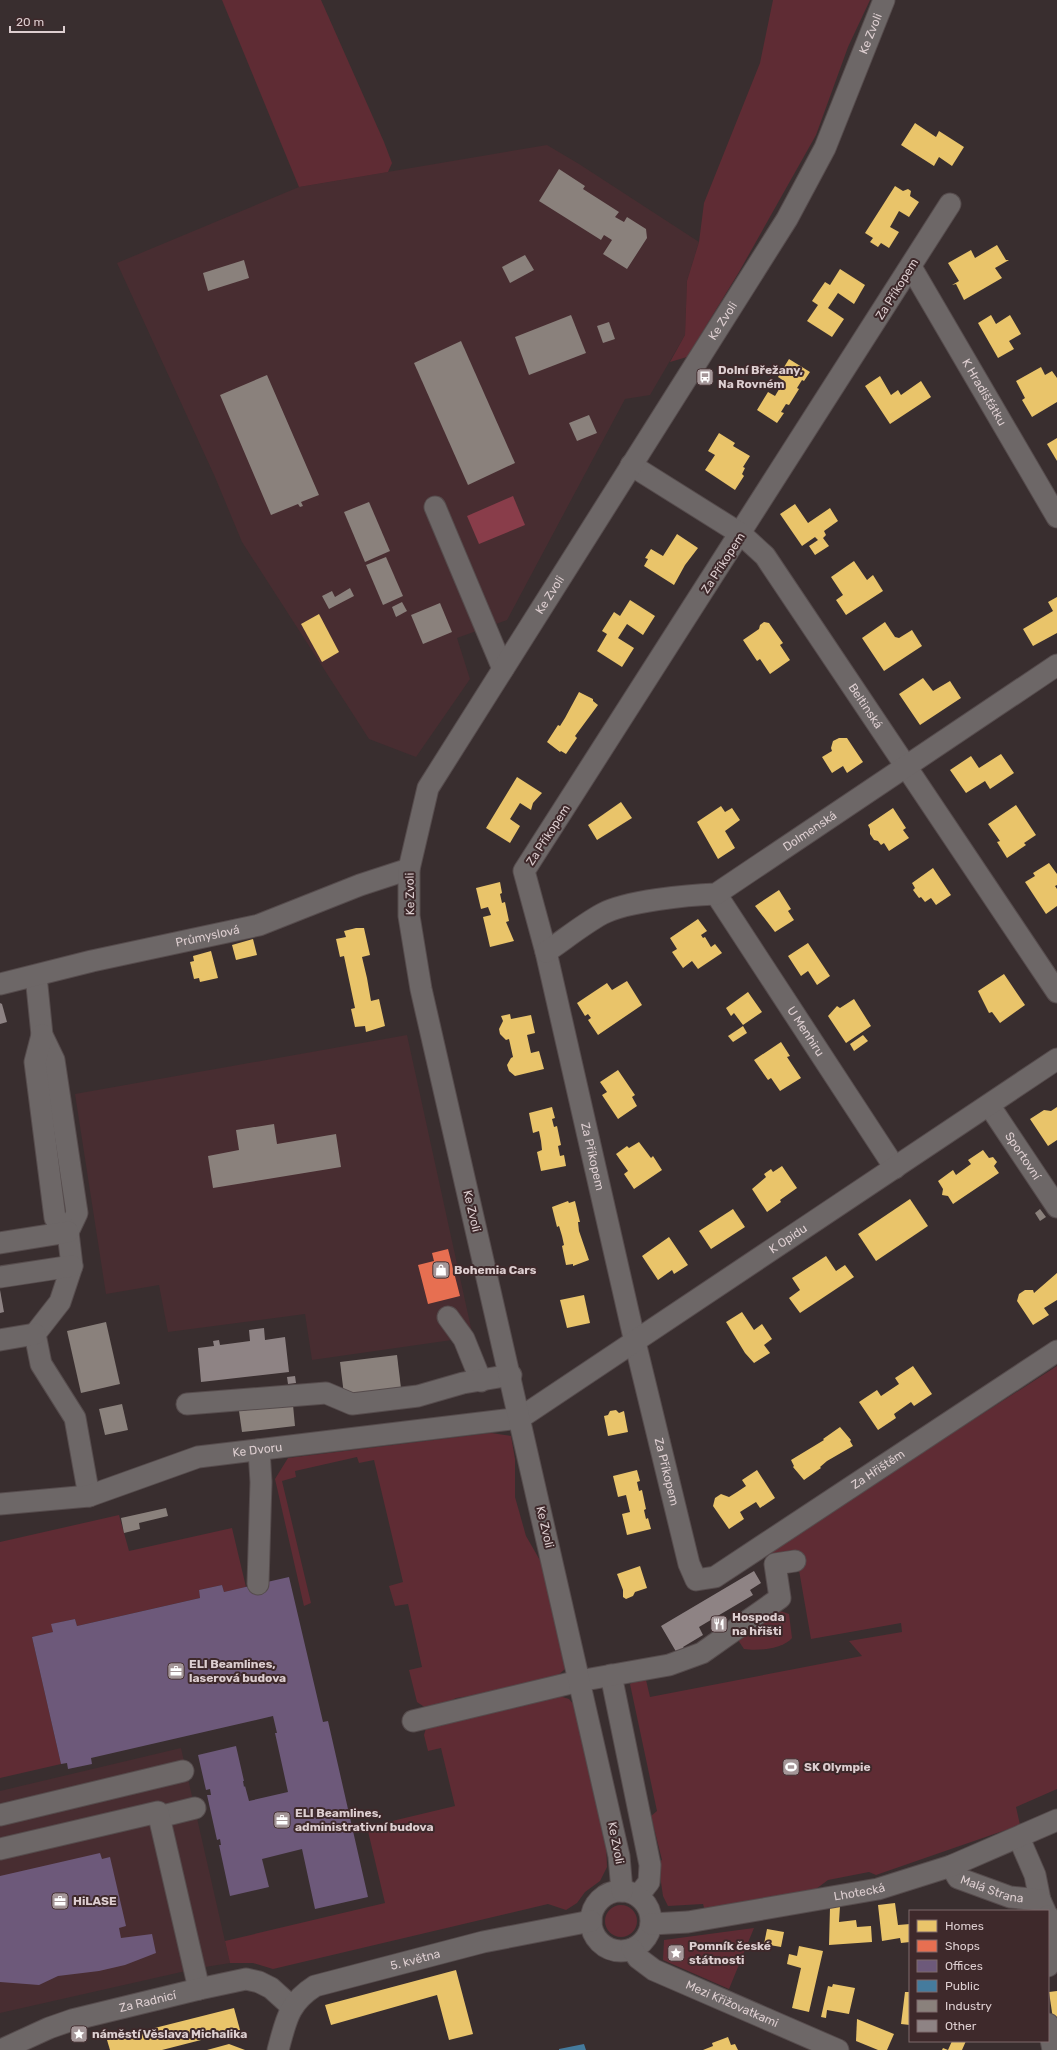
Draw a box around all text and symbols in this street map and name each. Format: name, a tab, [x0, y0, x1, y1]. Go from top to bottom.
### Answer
scale bar	[10, 8, 64, 34]
street label: Ke Zvoli	[856, 11, 885, 56]
text: 20 m	[16, 15, 44, 29]
street label: Za Příkopem	[873, 256, 921, 322]
street label: Ke Zvoli	[705, 299, 740, 343]
street label: K Hradišťátku	[959, 356, 1009, 428]
place label: Dolní Břežany, Na Rovném	[718, 363, 803, 391]
bus stop icon: Dolní Břežany, Na Rovném	[695, 367, 715, 387]
street label: Za Příkopem	[698, 530, 748, 596]
street label: Ke Zvoli	[533, 573, 567, 617]
street label: Beltinská	[845, 681, 886, 731]
street label: Za Příkopem	[523, 802, 573, 868]
street label: Dolmenská	[780, 808, 839, 854]
street label: Ke Zvoli	[403, 873, 417, 915]
street label: Průmyslová	[174, 922, 241, 950]
street label: U Menhiru	[784, 1004, 827, 1059]
street label: Za Příkopem	[578, 1121, 607, 1192]
street label: Sportovní	[1002, 1129, 1044, 1183]
street label: Ke Zvoli	[460, 1189, 484, 1233]
street label: K Opidu	[767, 1221, 810, 1256]
shop icon: Bohemia Cars	[431, 1260, 451, 1280]
place label: Bohemia Cars	[454, 1263, 537, 1277]
street label: Za Příkopem	[652, 1436, 682, 1507]
street label: Ke Dvoru	[232, 1440, 283, 1460]
street label: Za Hřištěm	[849, 1447, 907, 1492]
street label: Ke Zvoli	[533, 1505, 557, 1549]
place label: Hospoda na hřišti	[732, 1610, 784, 1638]
restaurant icon: Hospoda na hřišti	[709, 1614, 729, 1634]
place label: ELI Beamlines, laserová budova	[189, 1657, 286, 1685]
office icon: ELI Beamlines, laserová budova	[166, 1661, 186, 1681]
sports icon: SK Olympie	[781, 1757, 801, 1777]
place label: SK Olympie	[804, 1760, 871, 1774]
place label: ELI Beamlines, administrativní budova	[295, 1806, 434, 1834]
office icon: ELI Beamlines, administrativní budova	[272, 1810, 292, 1830]
street label: Ke Zvoli	[605, 1821, 627, 1865]
street label: Malá Strana	[959, 1873, 1024, 1905]
street label: Lhotecká	[833, 1880, 887, 1904]
office icon: HiLASE	[50, 1891, 70, 1911]
place label: HiLASE	[73, 1894, 117, 1908]
legend	[909, 1910, 1049, 2042]
text: Homes	[945, 1919, 984, 1933]
place label: Pomník české státnosti	[689, 1939, 771, 1967]
text: Shops	[945, 1939, 980, 1953]
place icon: Pomník české státnosti	[666, 1943, 686, 1963]
street label: 5. května	[389, 1947, 442, 1973]
text: Offices	[945, 1959, 983, 1973]
street label: Mezi Křižovatkami	[684, 1978, 781, 2030]
text: Public	[945, 1979, 980, 1993]
street label: Za Radnicí	[118, 1988, 179, 2015]
text: Industry	[945, 1999, 992, 2013]
text: Other	[945, 2019, 977, 2033]
place icon: náměstí Věslava Michalika	[69, 2024, 89, 2044]
place label: náměstí Věslava Michalika	[92, 2027, 247, 2041]

